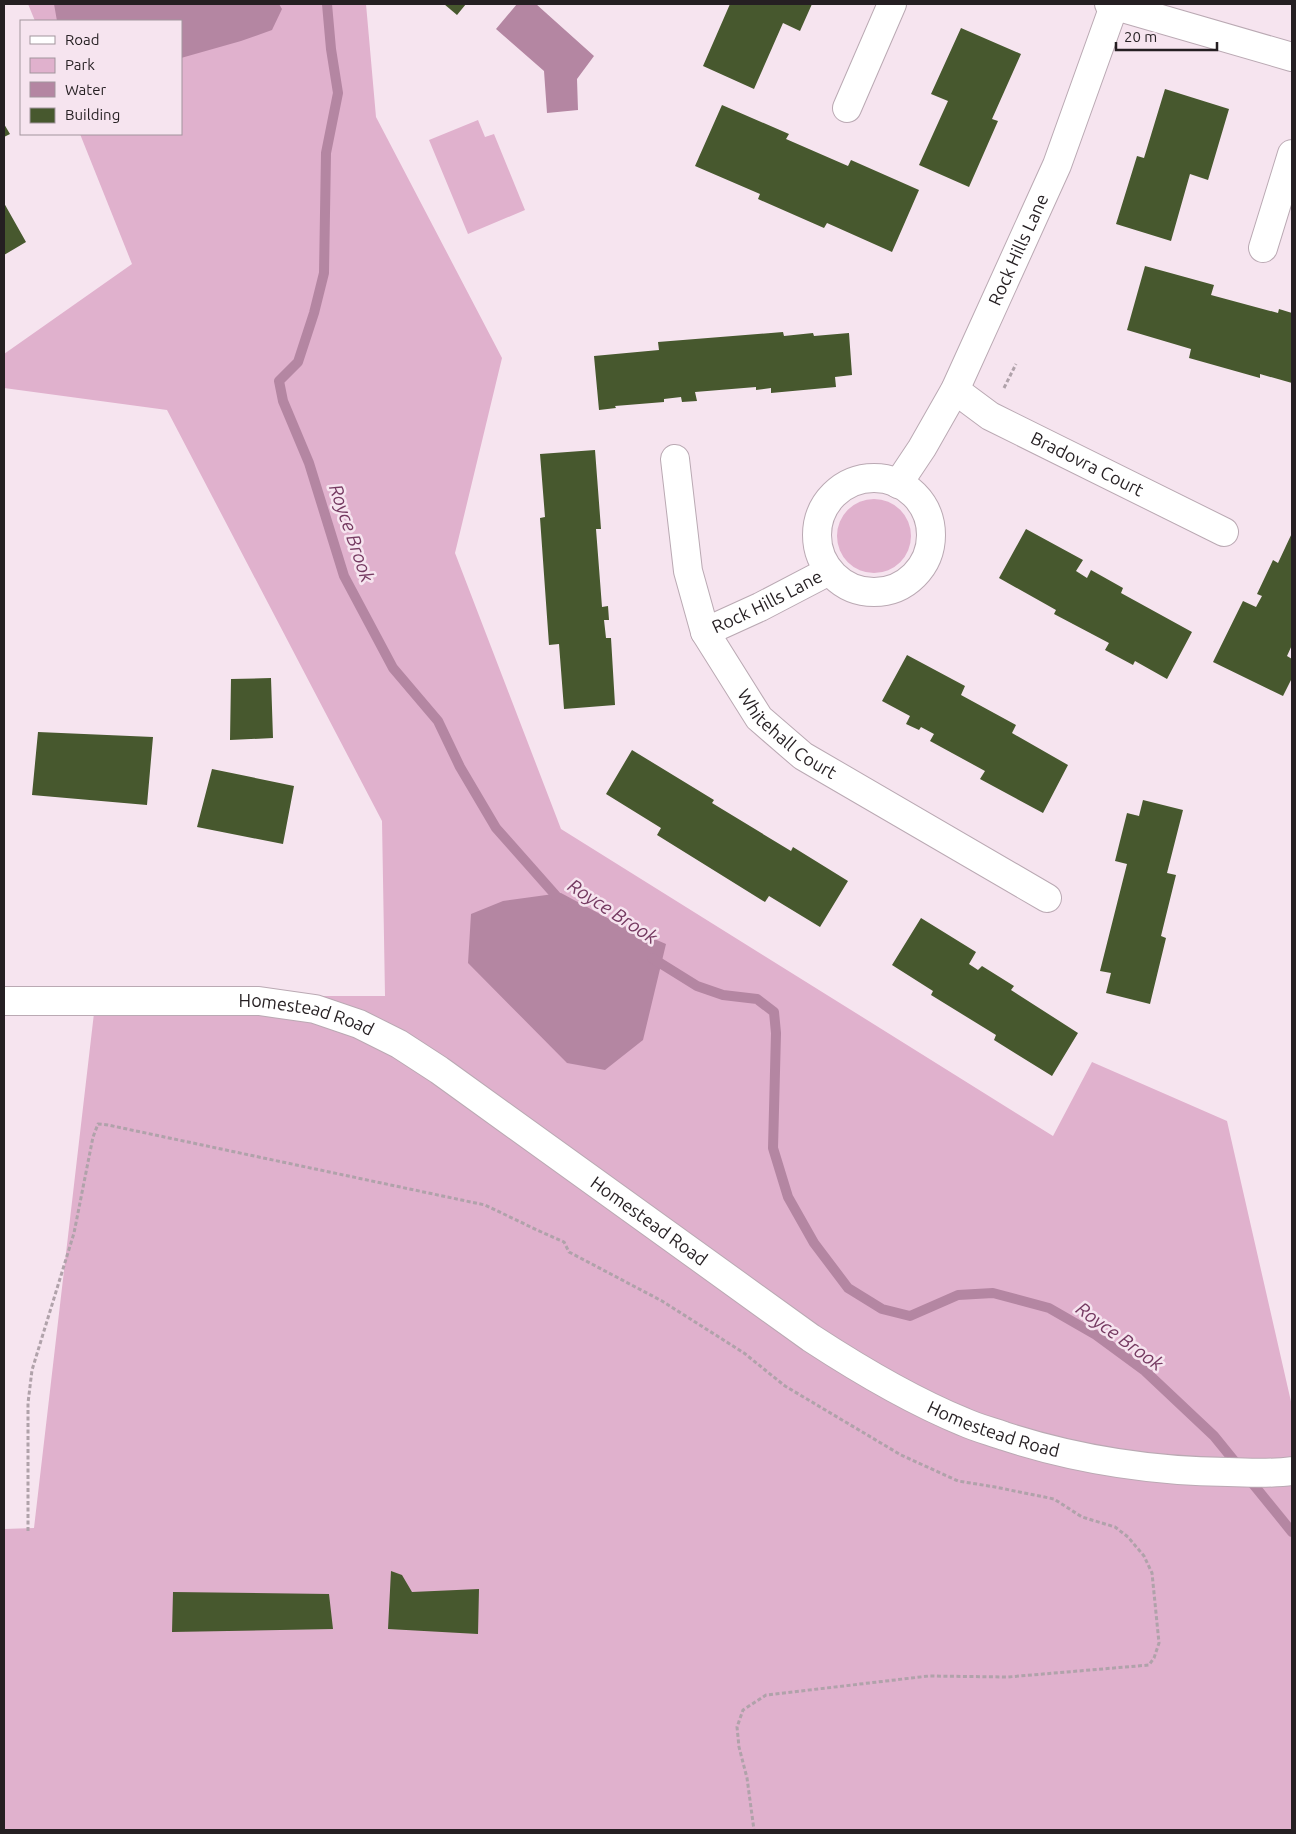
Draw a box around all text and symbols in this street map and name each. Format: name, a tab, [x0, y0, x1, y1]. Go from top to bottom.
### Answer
legend	[20, 20, 182, 135]
scale bar	[1116, 20, 1217, 52]
text: 20 m	[1124, 28, 1157, 45]
text: Road	[65, 31, 100, 48]
text: Park	[65, 56, 95, 73]
text: Water	[65, 81, 106, 98]
text: Building	[65, 106, 120, 123]
street label: Rock Hills Lane	[984, 190, 1052, 308]
street label: Bradovra Court	[1028, 427, 1147, 500]
water label: Royce Brook	[325, 481, 379, 585]
street label: Rock Hills Lane	[709, 565, 825, 637]
street label: Whitehall Court	[734, 685, 840, 782]
water label: Royce Brook	[564, 874, 662, 948]
street label: Homestead Road	[239, 990, 378, 1039]
street label: Homestead Road	[587, 1172, 711, 1269]
water label: Royce Brook	[1072, 1297, 1168, 1375]
street label: Homestead Road	[924, 1396, 1062, 1460]

